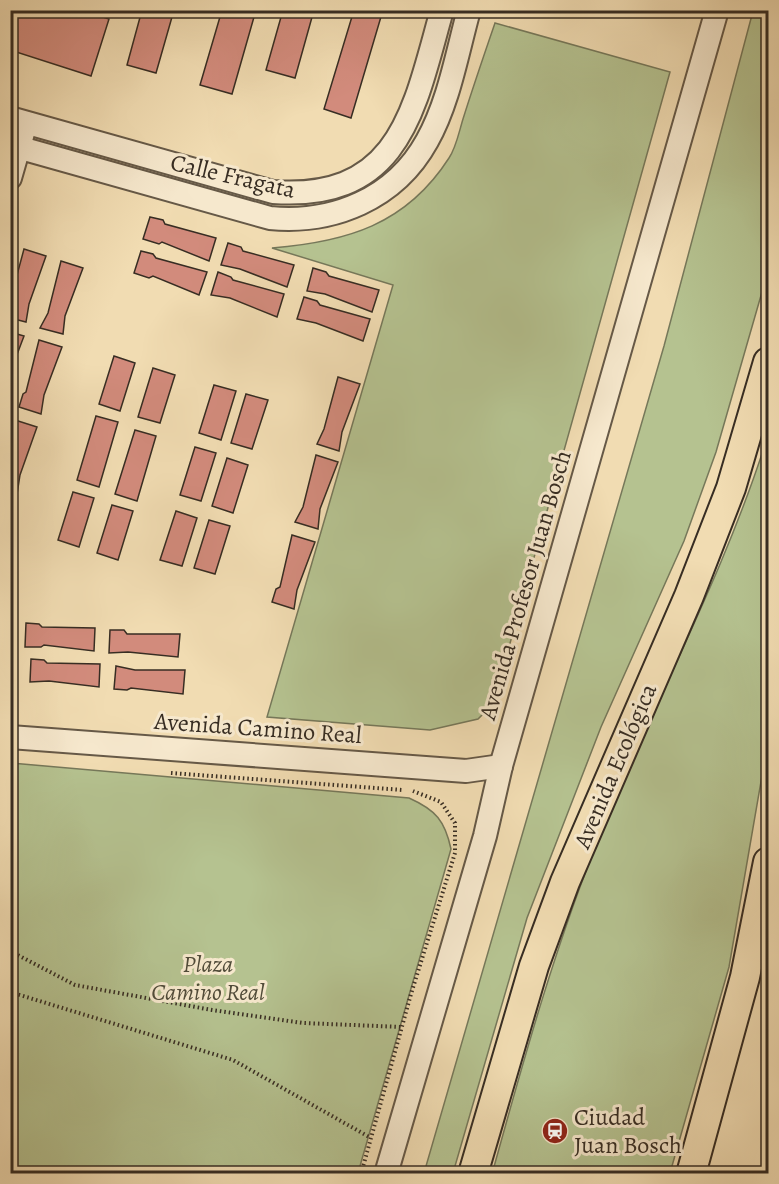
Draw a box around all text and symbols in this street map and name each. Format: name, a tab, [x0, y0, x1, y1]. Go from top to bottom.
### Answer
street label: Calle Fragata	[167, 146, 299, 206]
street label: Avenida Profesor Juan Bosch	[471, 446, 579, 724]
street label: Avenida Ecológica	[565, 678, 665, 854]
street label: Avenida Camino Real	[152, 705, 363, 751]
park label: Plaza Camino Real	[151, 948, 265, 1008]
place label: Ciudad Juan Bosch	[574, 1101, 682, 1161]
station icon: Ciudad Juan Bosch	[540, 1116, 570, 1146]

